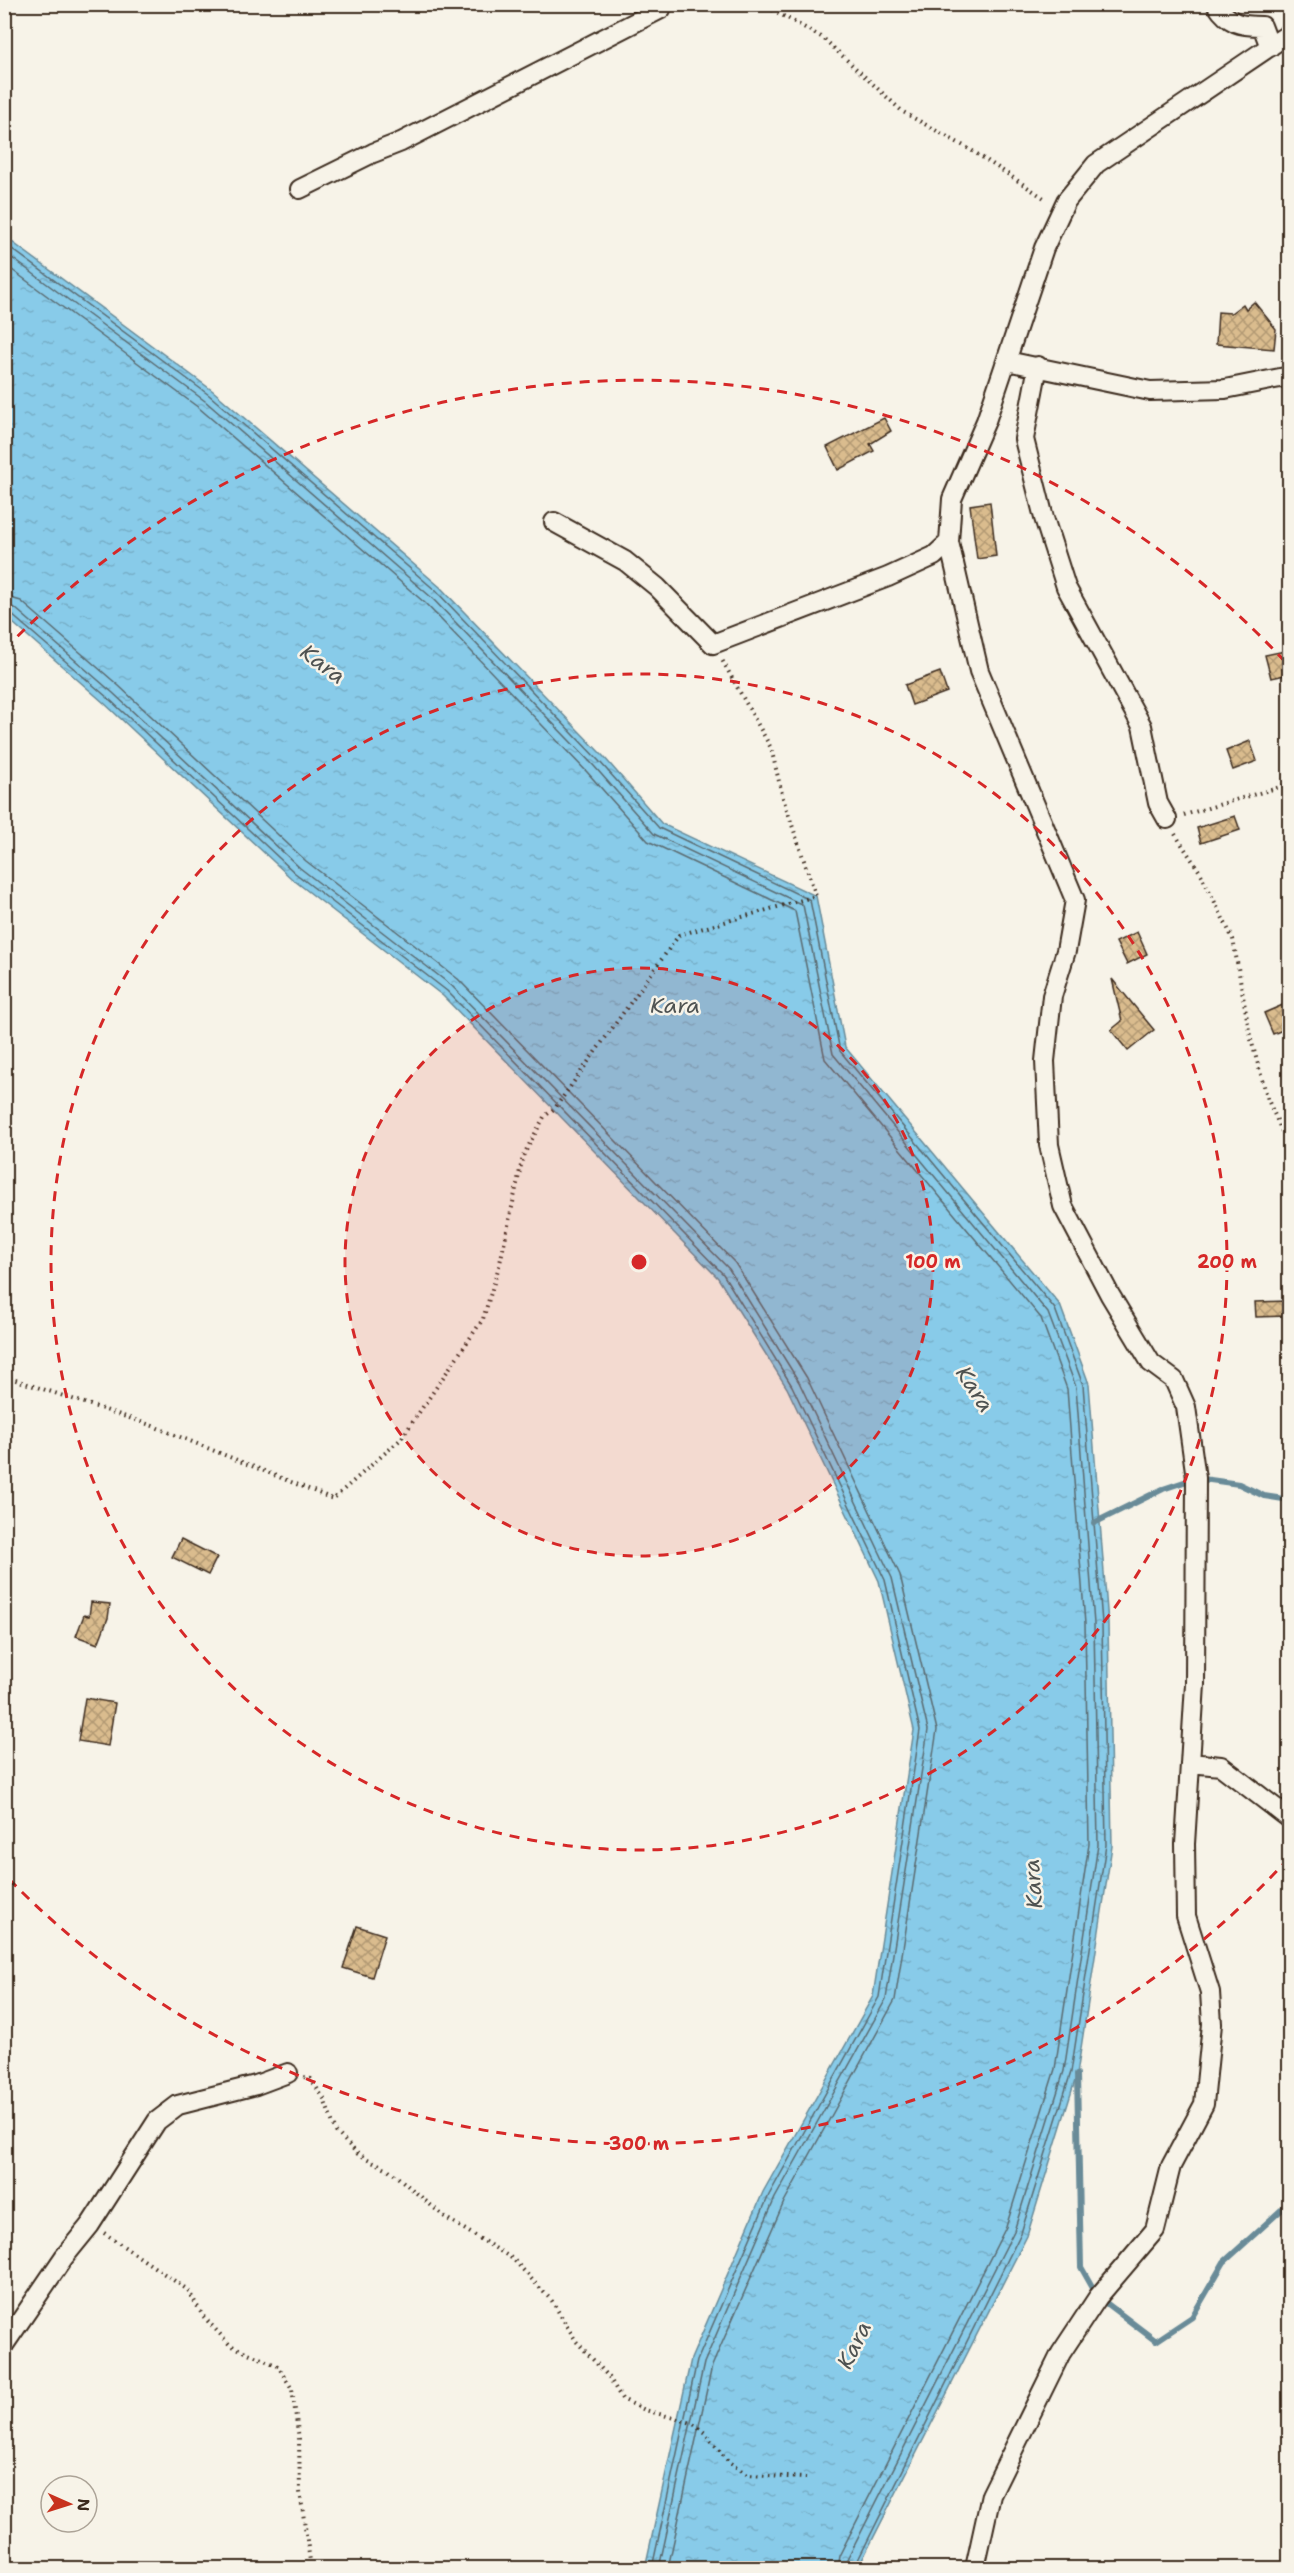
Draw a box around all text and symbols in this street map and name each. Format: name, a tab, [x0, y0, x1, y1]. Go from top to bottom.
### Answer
water label: Kara	[294, 637, 352, 691]
water label: Kara	[650, 991, 700, 1020]
text: 100 m	[905, 1250, 961, 1274]
text: 200 m	[1197, 1250, 1258, 1274]
centre of rings	[629, 1252, 649, 1272]
water label: Kara	[949, 1360, 1001, 1418]
water label: Kara	[1017, 1858, 1049, 1910]
text: 300 m	[609, 2132, 670, 2156]
water label: Kara	[830, 2316, 878, 2374]
north arrow	[39, 2474, 99, 2534]
text: N	[73, 2498, 94, 2512]

